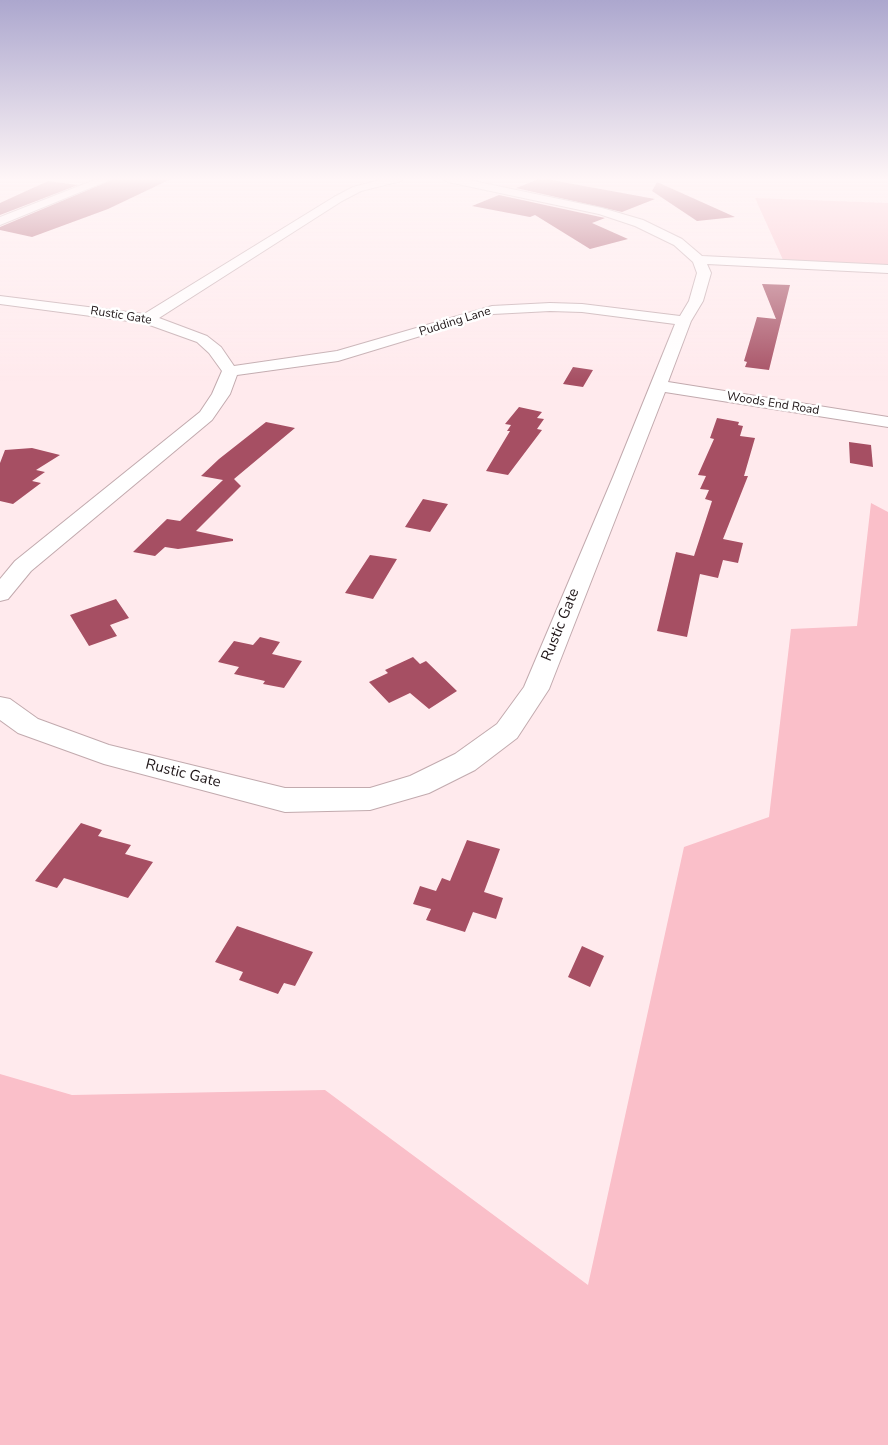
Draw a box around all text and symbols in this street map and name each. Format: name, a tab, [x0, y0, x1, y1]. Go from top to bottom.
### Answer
street label: Rustic Gate	[89, 304, 153, 328]
street label: Pudding Lane	[417, 304, 493, 340]
street label: Woods End Road	[726, 390, 820, 418]
street label: Rustic Gate	[538, 586, 584, 664]
street label: Rustic Gate	[143, 756, 223, 792]

